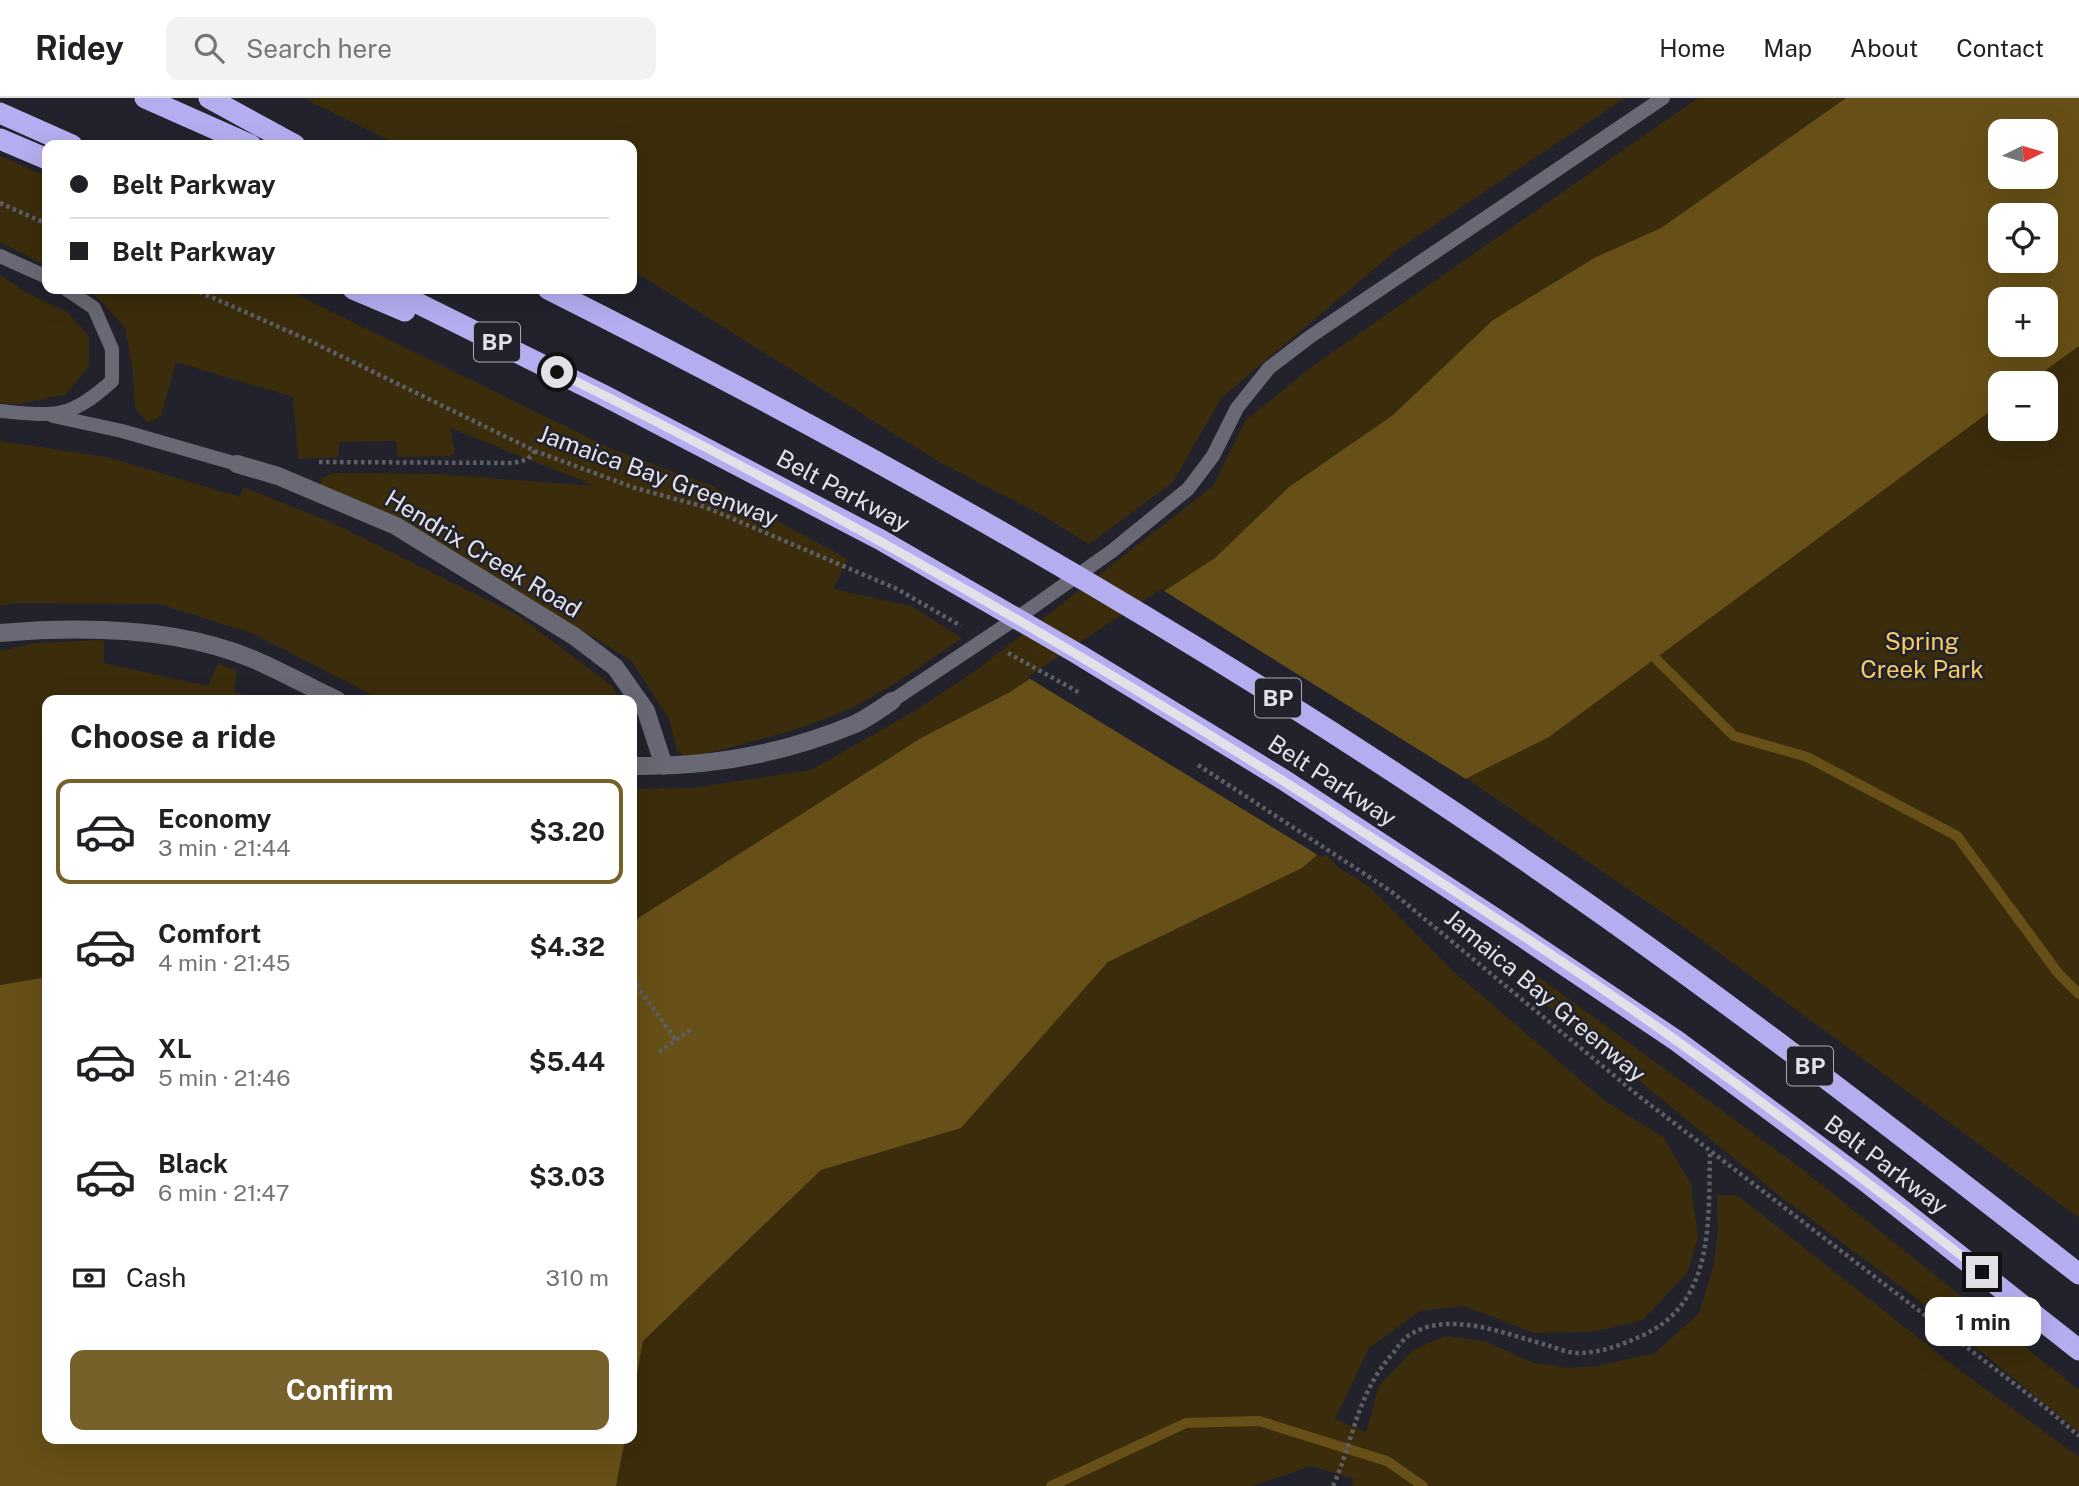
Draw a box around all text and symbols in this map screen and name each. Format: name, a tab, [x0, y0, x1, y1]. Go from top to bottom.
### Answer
search box	[166, 17, 656, 80]
text: Ridey	[35, 29, 124, 67]
icon: search	[190, 29, 228, 67]
text: Search here	[246, 33, 392, 64]
text: Home	[1659, 34, 1725, 62]
text: Map	[1763, 34, 1812, 62]
text: About	[1850, 34, 1918, 62]
text: Contact	[1956, 34, 2044, 62]
north arrow	[1988, 119, 2058, 189]
map controls	[1988, 119, 2058, 441]
text: Belt Parkway	[112, 169, 276, 200]
button: locate	[1988, 203, 2058, 273]
text: Belt Parkway	[112, 236, 276, 267]
button: +	[1988, 287, 2058, 357]
road number: BP	[474, 322, 520, 362]
route start	[541, 356, 573, 388]
button: −	[1988, 371, 2058, 441]
street label: Jamaica Bay Greenway	[534, 419, 782, 532]
street label: Belt Parkway	[772, 443, 915, 537]
street label: Hendrix Creek Road	[380, 483, 587, 623]
park label: Spring Creek Park	[1860, 627, 1984, 683]
road number: BP	[1255, 678, 1301, 718]
text: Choose a ride	[70, 718, 276, 755]
street label: Belt Parkway	[1263, 728, 1402, 832]
icon: car	[74, 800, 137, 863]
text: Economy	[158, 803, 271, 834]
text: $3.20	[529, 816, 605, 847]
text: 3 min · 21:44	[158, 834, 290, 861]
street label: Jamaica Bay Greenway	[1439, 903, 1652, 1088]
icon: car	[74, 915, 137, 978]
text: Comfort	[158, 918, 261, 949]
text: $4.32	[529, 931, 605, 962]
text: 4 min · 21:45	[158, 949, 290, 976]
icon: car	[74, 1030, 137, 1093]
text: XL	[158, 1033, 192, 1064]
text: $5.44	[529, 1046, 605, 1077]
road number: BP	[1787, 1046, 1833, 1085]
text: 5 min · 21:46	[158, 1064, 291, 1091]
street label: Belt Parkway	[1819, 1109, 1954, 1220]
icon: car	[74, 1145, 137, 1208]
text: Black	[158, 1148, 228, 1179]
text: $3.03	[529, 1161, 605, 1192]
text: 6 min · 21:47	[158, 1179, 290, 1206]
route end	[1966, 1256, 1998, 1288]
icon: cash	[70, 1259, 108, 1297]
text: Cash	[126, 1262, 186, 1293]
text: 310 m	[546, 1264, 609, 1291]
callout: 1 min	[1924, 1296, 2040, 1346]
text: 1 min	[1955, 1308, 2011, 1335]
button: Confirm	[70, 1350, 609, 1430]

